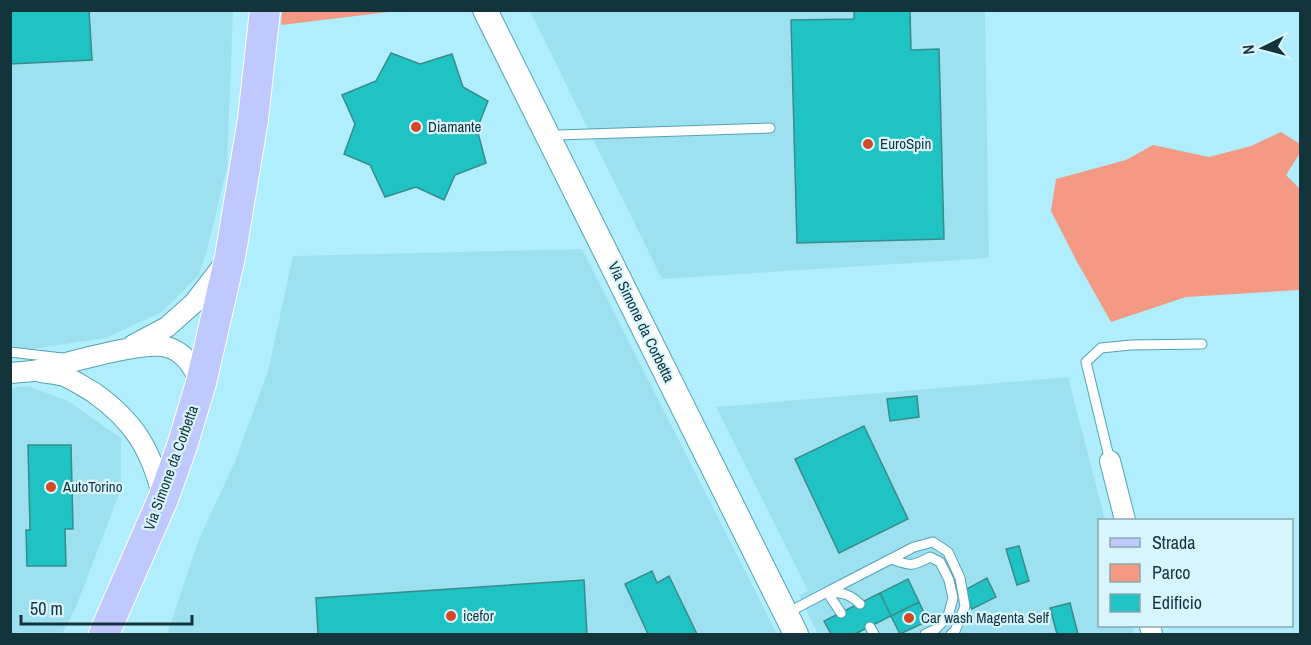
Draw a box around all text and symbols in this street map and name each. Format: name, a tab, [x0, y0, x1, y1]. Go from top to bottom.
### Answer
north arrow	[1233, 18, 1293, 78]
text: N	[1237, 44, 1260, 55]
place label: Diamante	[428, 116, 481, 137]
marker: Diamante	[409, 120, 423, 134]
place label: EuroSpin	[880, 133, 931, 154]
marker: EuroSpin	[861, 137, 875, 151]
street label: Via Simone da Corbetta	[603, 258, 680, 386]
street label: Via Simone da Corbetta	[138, 402, 203, 533]
place label: AutoTorino	[62, 476, 123, 497]
marker: AutoTorino	[44, 480, 58, 494]
legend	[1098, 519, 1293, 627]
text: Strada	[1152, 530, 1196, 555]
text: Parco	[1152, 560, 1191, 585]
scale bar	[21, 588, 192, 626]
text: Edificio	[1152, 590, 1202, 615]
text: 50 m	[30, 596, 63, 621]
place label: icefor	[463, 605, 494, 626]
place label: Car wash Magenta Self	[921, 607, 1049, 628]
marker: icefor	[444, 609, 458, 623]
marker: Car wash Magenta Self	[902, 611, 916, 625]

